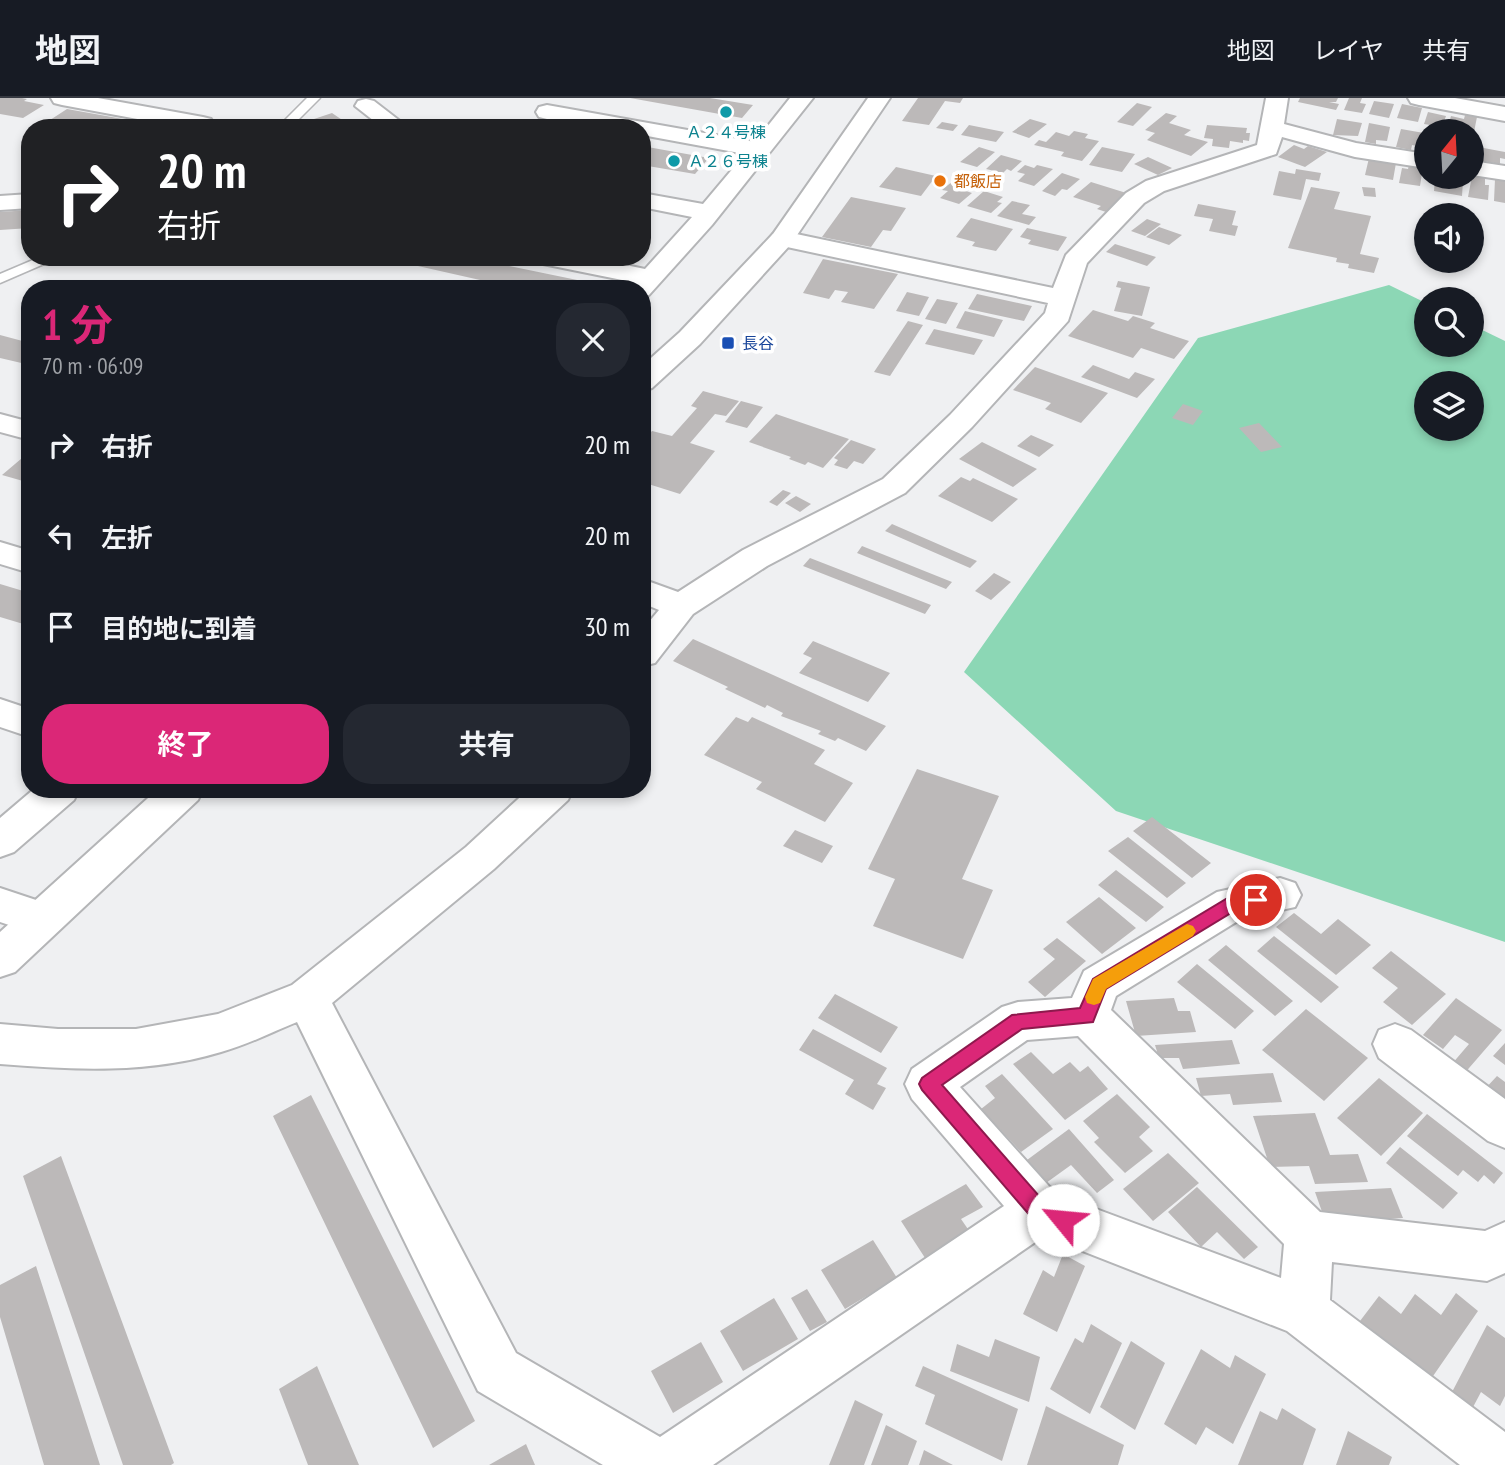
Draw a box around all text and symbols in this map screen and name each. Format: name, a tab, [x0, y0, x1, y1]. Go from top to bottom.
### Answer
text: 地図	[35, 28, 101, 71]
text: 地図	[1227, 35, 1275, 66]
text: レイヤ	[1313, 35, 1384, 66]
text: 共有	[1422, 35, 1470, 66]
marker: Ａ２４号棟	[718, 104, 734, 120]
north arrow	[1414, 119, 1484, 189]
map controls	[1414, 119, 1484, 441]
place label: Ａ２４号棟	[686, 122, 766, 142]
text: 20 m	[157, 138, 246, 202]
icon: right	[42, 147, 133, 238]
place label: Ａ２６号棟	[688, 151, 768, 171]
marker: Ａ２６号棟	[666, 153, 682, 169]
place label: 都飯店	[954, 171, 1002, 191]
marker: 都飯店	[932, 173, 948, 189]
button: sound	[1414, 203, 1484, 273]
text: 右折	[157, 204, 221, 246]
button: search	[1414, 287, 1484, 357]
text: 1 分	[42, 297, 113, 352]
button: close	[556, 303, 630, 377]
place label: 長谷	[742, 333, 774, 353]
marker: 長谷	[720, 335, 736, 351]
text: 70 m · 06:09	[42, 351, 143, 380]
button: layers	[1414, 371, 1484, 441]
icon: right	[42, 426, 80, 464]
text: 20 m	[584, 428, 630, 461]
text: 右折	[101, 430, 153, 463]
icon: left	[42, 517, 80, 555]
text: 20 m	[584, 519, 630, 552]
text: 左折	[101, 521, 153, 554]
icon: arrive	[42, 608, 80, 646]
text: 30 m	[584, 610, 630, 643]
text: 目的地に到着	[101, 612, 257, 645]
button: 終了	[42, 704, 329, 784]
button: 共有	[343, 704, 630, 784]
pin	[1226, 870, 1286, 930]
icon: arrive	[1237, 881, 1275, 919]
position arrow	[1026, 1183, 1100, 1257]

